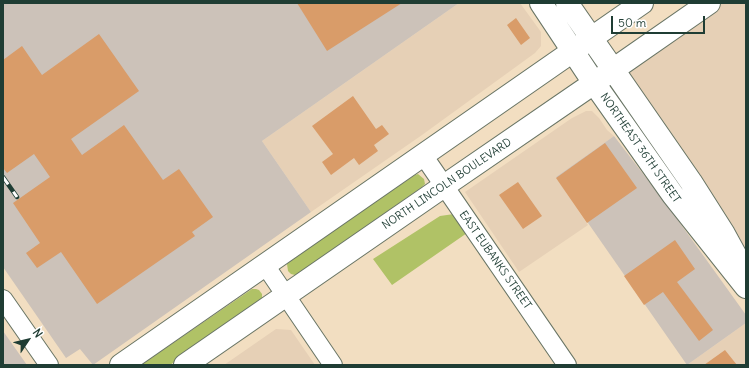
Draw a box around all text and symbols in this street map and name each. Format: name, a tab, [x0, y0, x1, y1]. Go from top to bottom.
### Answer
scale bar	[613, 8, 707, 34]
text: 50 m	[618, 15, 646, 30]
street label: NORTHEAST 36TH STREET	[597, 91, 683, 205]
street label: NORTH LINCOLN BOULEVARD	[380, 136, 514, 232]
street label: EAST EUBANKS STREET	[456, 208, 534, 312]
north arrow	[8, 320, 48, 360]
text: N	[30, 326, 46, 340]

